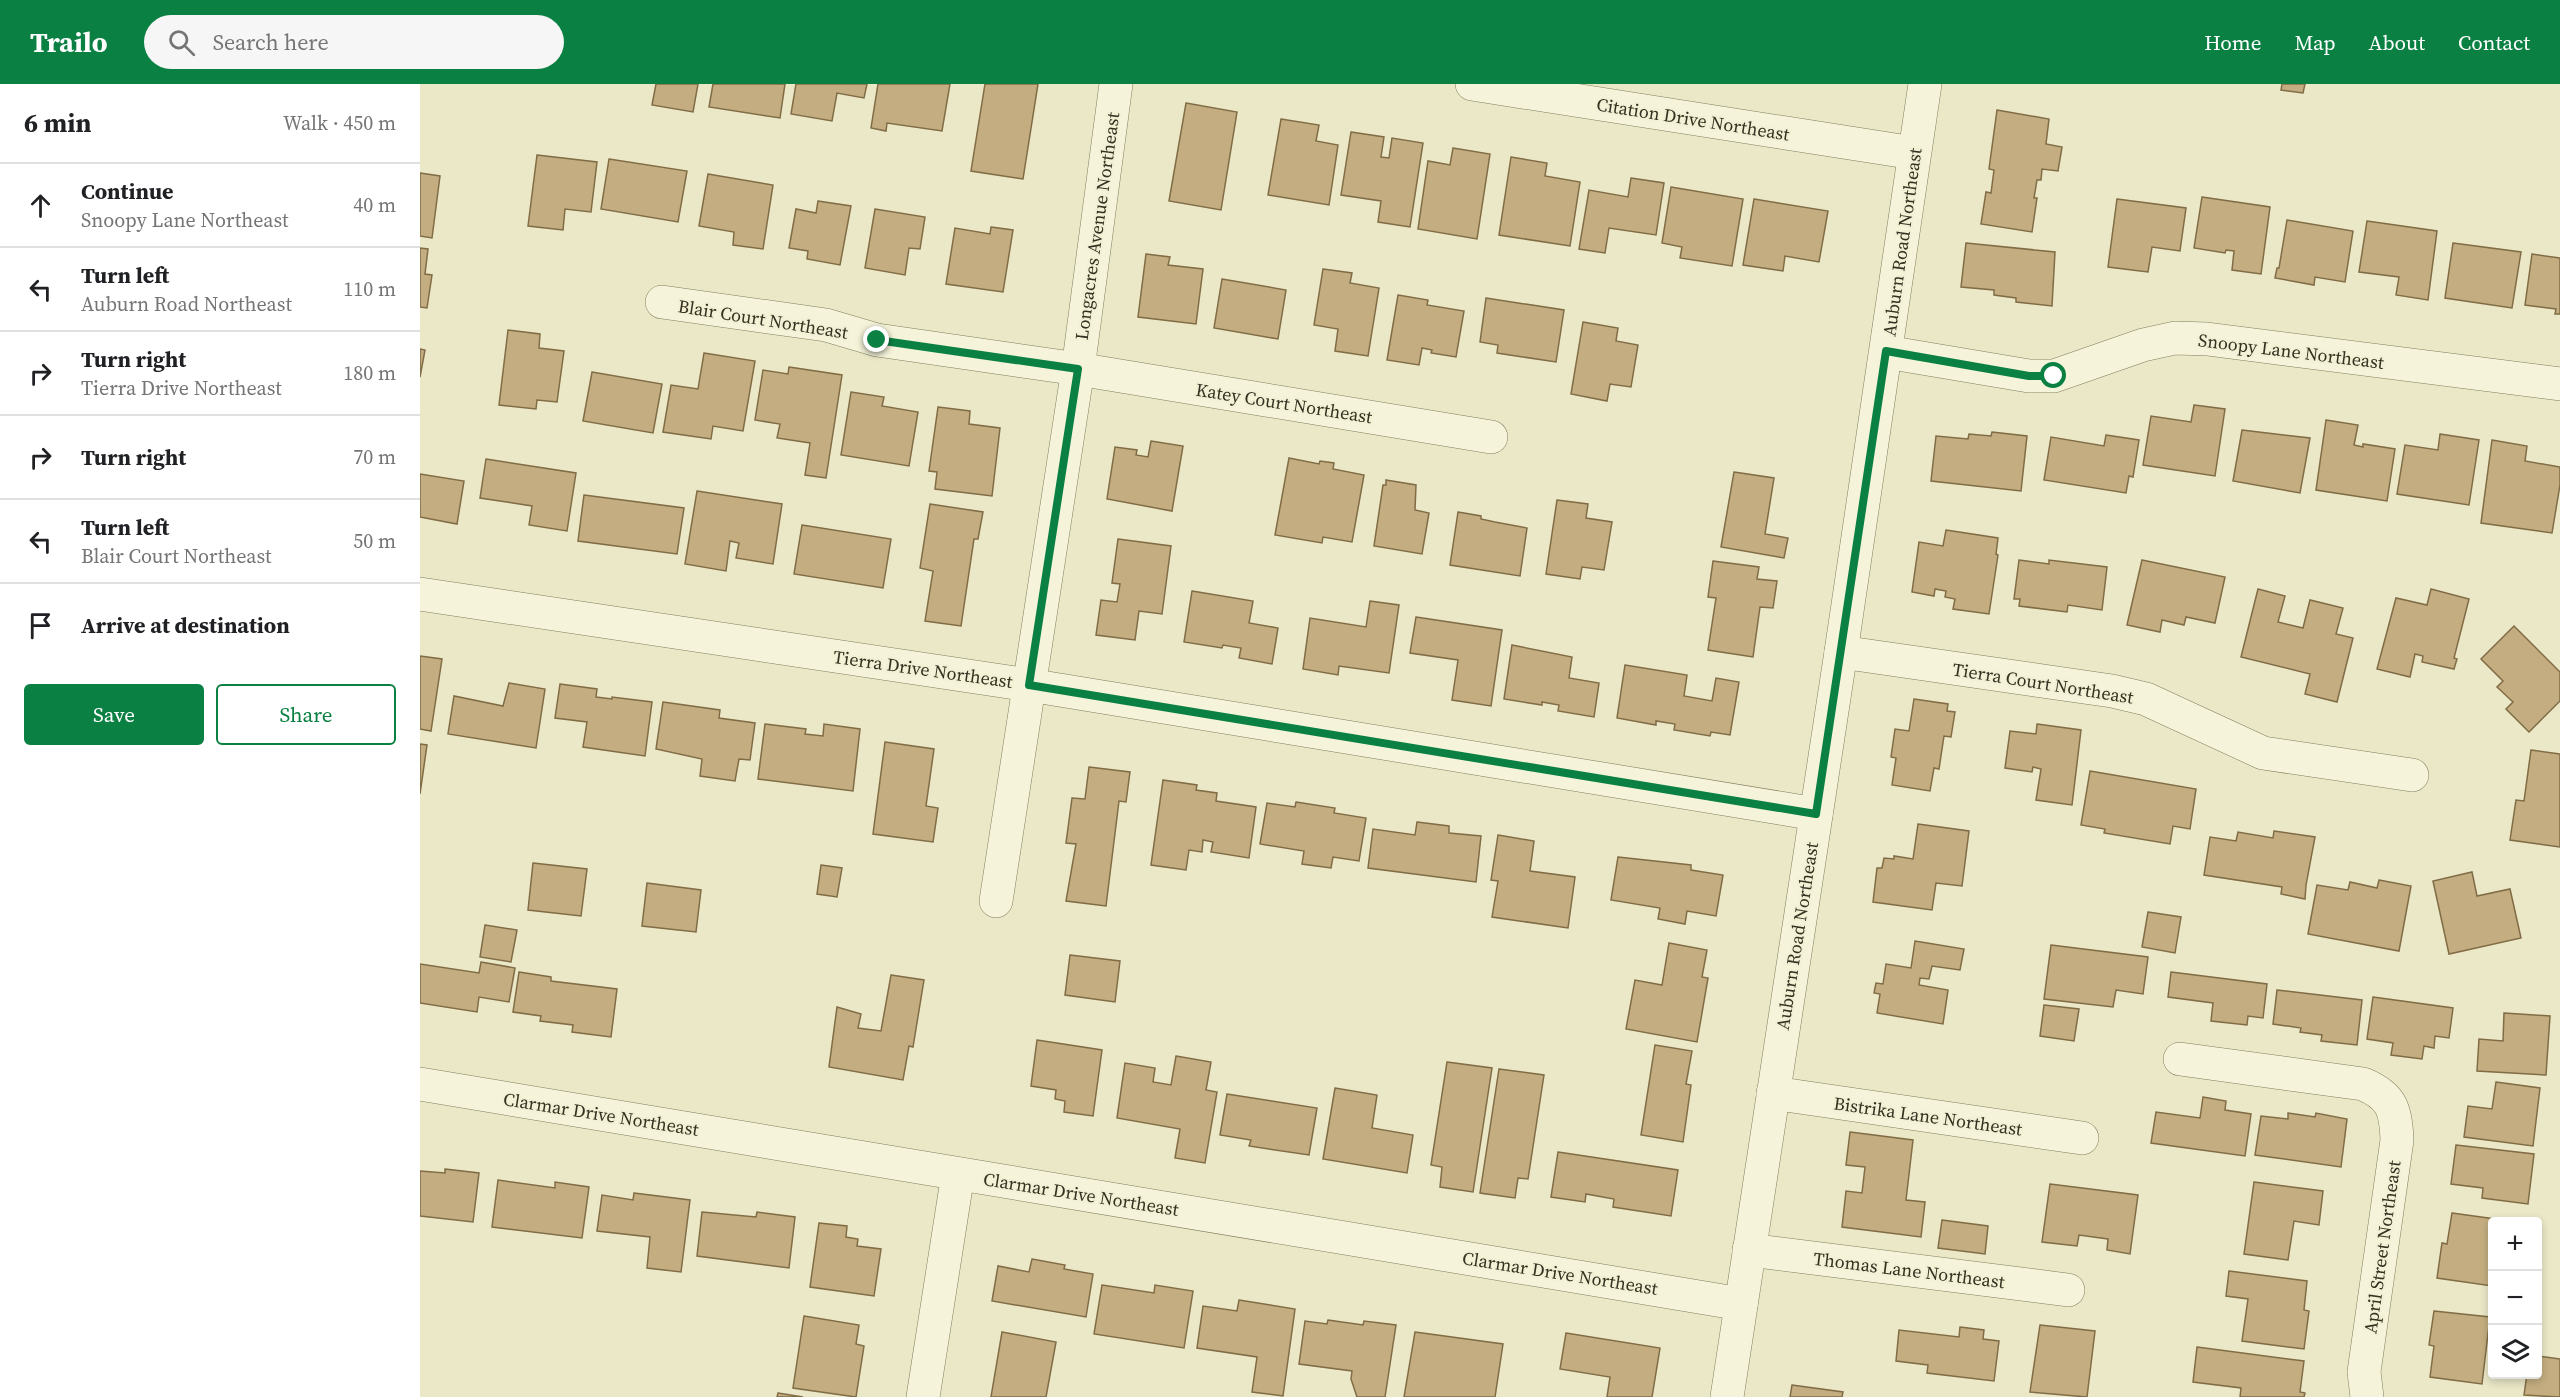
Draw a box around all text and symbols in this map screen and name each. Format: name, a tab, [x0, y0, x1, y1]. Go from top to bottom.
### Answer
search box	[144, 15, 564, 69]
text: Trailo	[30, 23, 108, 61]
icon: search	[165, 26, 198, 59]
text: Search here	[213, 27, 329, 57]
text: Home	[2204, 28, 2262, 57]
text: Map	[2295, 28, 2336, 57]
text: About	[2369, 28, 2425, 57]
text: Contact	[2458, 28, 2530, 57]
street label: Citation Drive Northeast	[1595, 91, 1791, 147]
text: 6 min	[24, 105, 91, 141]
text: Walk · 450 m	[283, 109, 396, 137]
street label: Longacres Avenue Northeast	[1069, 110, 1125, 341]
street label: Auburn Road Northeast	[1876, 146, 1928, 338]
text: Continue	[81, 176, 174, 206]
icon: ahead	[24, 189, 57, 222]
text: 40 m	[353, 191, 396, 219]
text: Snoopy Lane Northeast	[81, 206, 289, 234]
text: Turn left	[81, 260, 169, 290]
icon: left	[24, 273, 57, 306]
text: 110 m	[343, 275, 396, 303]
text: Auburn Road Northeast	[81, 290, 292, 318]
street label: Blair Court Northeast	[676, 293, 850, 345]
route end	[863, 326, 889, 352]
street label: Snoopy Lane Northeast	[2197, 327, 2385, 375]
text: Turn right	[81, 344, 186, 374]
icon: right	[24, 357, 57, 390]
text: 180 m	[343, 359, 396, 387]
route start	[2040, 362, 2066, 388]
text: Tierra Drive Northeast	[81, 374, 282, 402]
street label: Katey Court Northeast	[1194, 377, 1374, 429]
icon: right	[24, 441, 57, 474]
text: Turn right	[81, 442, 186, 472]
text: 70 m	[353, 443, 396, 471]
text: Turn left	[81, 512, 169, 542]
icon: left	[24, 525, 57, 558]
text: 50 m	[353, 527, 396, 555]
text: Blair Court Northeast	[81, 542, 272, 570]
icon: arrive	[24, 609, 57, 642]
text: Arrive at destination	[81, 610, 290, 640]
street label: Tierra Drive Northeast	[832, 644, 1014, 694]
street label: Tierra Court Northeast	[1951, 656, 2135, 710]
button: Save	[24, 684, 204, 745]
button: Share	[216, 684, 396, 745]
street label: Auburn Road Northeast	[1770, 840, 1824, 1032]
street label: Clarmar Drive Northeast	[502, 1086, 701, 1142]
street label: Bistrika Lane Northeast	[1832, 1090, 2024, 1142]
street label: April Street Northeast	[2357, 1159, 2407, 1335]
street label: Clarmar Drive Northeast	[982, 1166, 1181, 1222]
map controls	[2488, 1217, 2542, 1379]
button: +	[2488, 1217, 2542, 1271]
street label: Clarmar Drive Northeast	[1461, 1245, 1660, 1301]
street label: Thomas Lane Northeast	[1812, 1246, 2006, 1294]
button: −	[2488, 1271, 2542, 1325]
button: layers	[2488, 1325, 2542, 1379]

